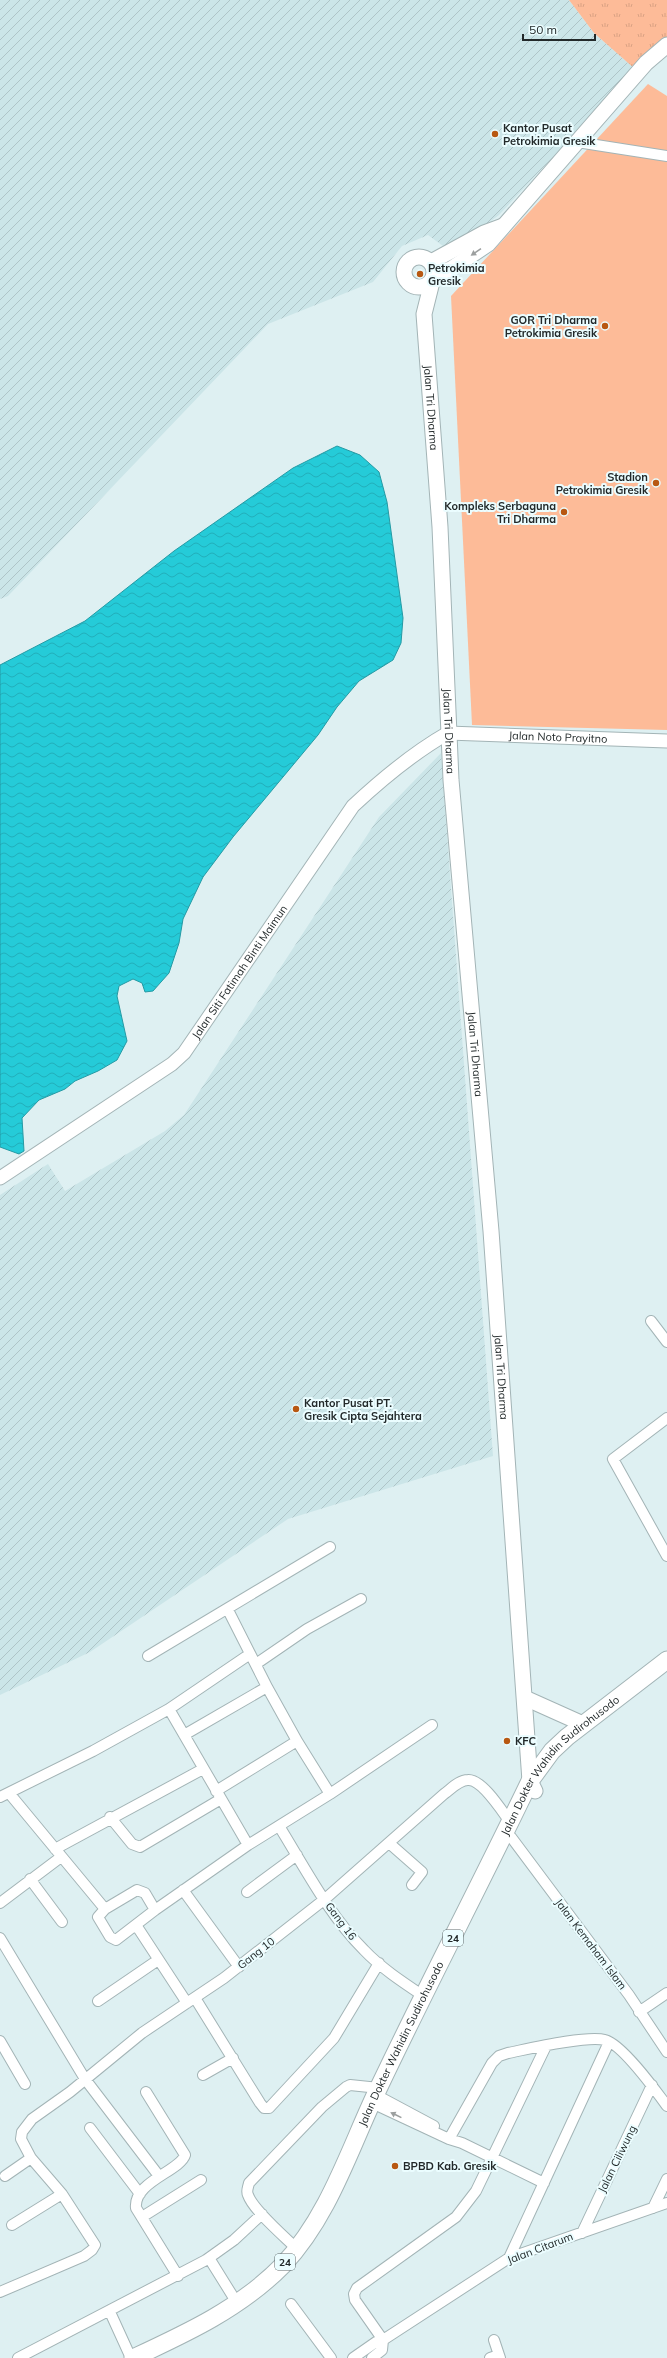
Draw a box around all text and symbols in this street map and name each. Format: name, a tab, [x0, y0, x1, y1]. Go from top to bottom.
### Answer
scale bar	[523, 16, 595, 42]
text: 50 m	[529, 22, 557, 37]
place label: Kantor Pusat Petrokimia Gresik	[503, 121, 596, 148]
marker: Kantor Pusat Petrokimia Gresik	[490, 129, 500, 139]
one-way arrow	[471, 248, 481, 256]
place label: Petrokimia Gresik	[428, 261, 485, 288]
marker: Petrokimia Gresik	[415, 269, 425, 279]
place label: GOR Tri Dharma Petrokimia Gresik	[505, 313, 598, 340]
marker: GOR Tri Dharma Petrokimia Gresik	[600, 321, 610, 331]
street label: Jalan Tri Dharma	[421, 364, 441, 451]
place label: Stadion Petrokimia Gresik	[556, 470, 649, 497]
marker: Stadion Petrokimia Gresik	[651, 478, 661, 488]
place label: Kompleks Serbaguna Tri Dharma	[444, 499, 556, 526]
marker: Kompleks Serbaguna Tri Dharma	[559, 507, 569, 517]
street label: Jalan Tri Dharma	[440, 688, 458, 774]
street label: Jalan Noto Prayitno	[508, 728, 608, 746]
street label: Jalan Siti Fatimah Binti Maimun	[189, 902, 290, 1042]
street label: Jalan Tri Dharma	[465, 1011, 486, 1097]
street label: Jalan Tri Dharma	[491, 1334, 511, 1420]
place label: Kantor Pusat PT. Gresik Cipta Sejahtera	[304, 1396, 422, 1423]
marker: Kantor Pusat PT. Gresik Cipta Sejahtera	[291, 1404, 301, 1414]
street label: Jalan Dokter Wahidin Sudirohusodo	[498, 1692, 622, 1838]
place label: KFC	[515, 1734, 536, 1748]
marker: KFC	[502, 1736, 512, 1746]
street label: Jalan Kemaham Islam	[552, 1896, 630, 1992]
street label: Gang 16	[322, 1899, 360, 1943]
road number: 24	[443, 1930, 463, 1946]
street label: Gang 10	[234, 1934, 278, 1972]
street label: Jalan Dokter Wahidin Sudirohusodo	[355, 1959, 446, 2128]
one-way arrow	[390, 2112, 401, 2118]
street label: Jalan Ciliwung	[595, 2123, 639, 2195]
place label: BPBD Kab. Gresik	[403, 2159, 497, 2173]
marker: BPBD Kab. Gresik	[390, 2161, 400, 2171]
street label: Jalan Citarum	[505, 2229, 575, 2267]
road number: 24	[275, 2254, 295, 2270]

